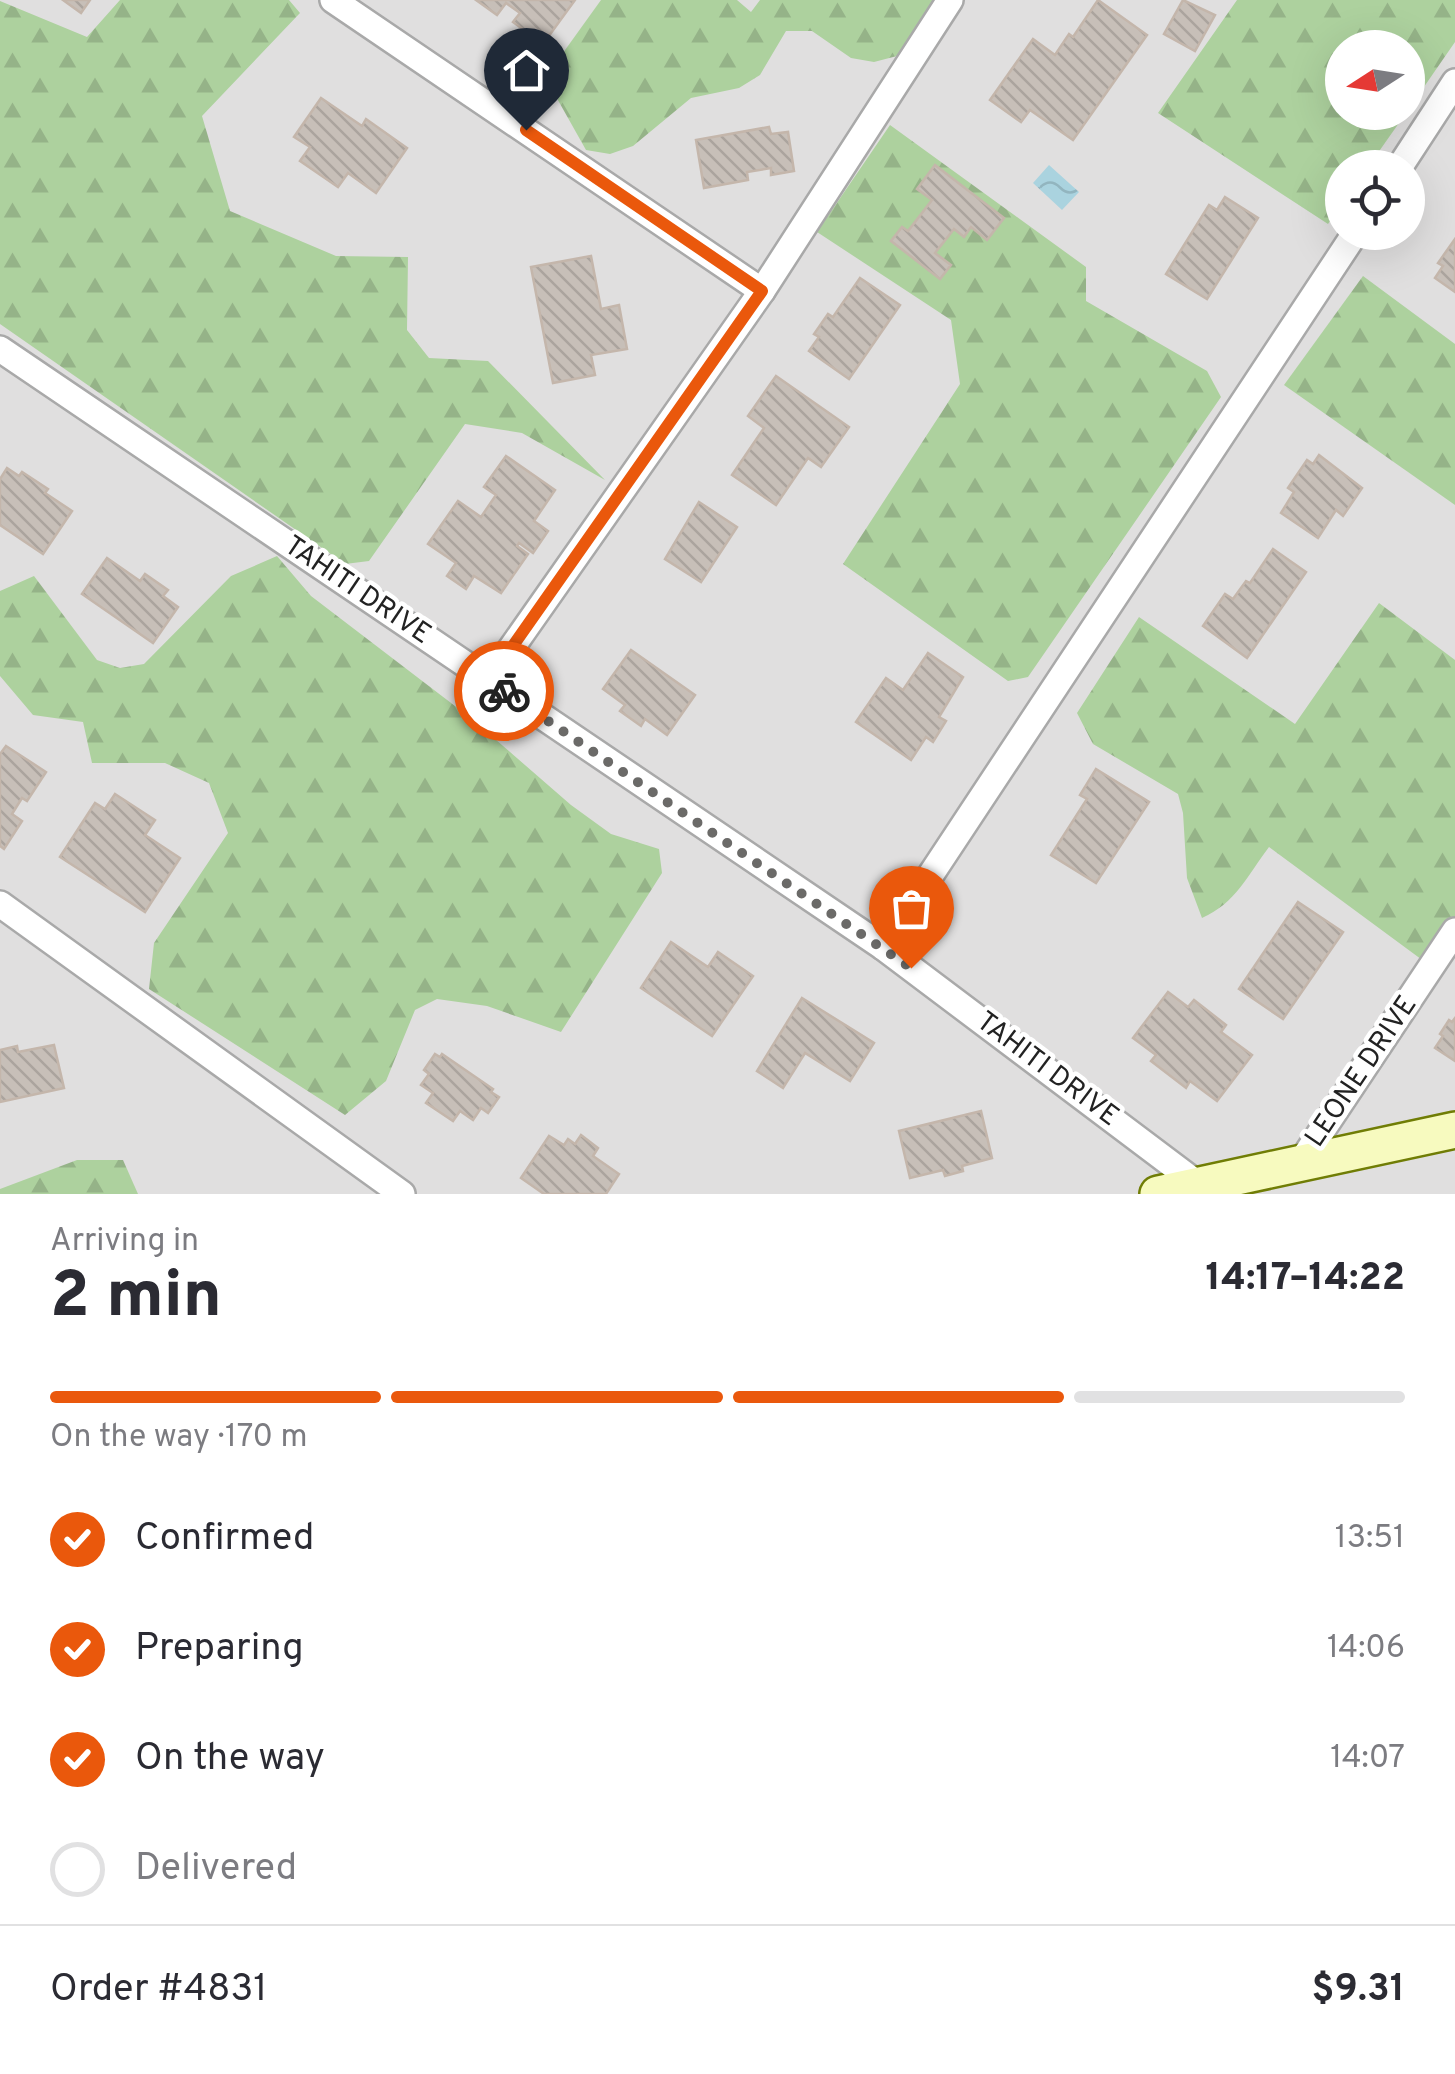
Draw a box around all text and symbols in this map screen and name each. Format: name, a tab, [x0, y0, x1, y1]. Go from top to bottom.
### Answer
pin	[484, 28, 569, 131]
north arrow	[1325, 30, 1425, 130]
map controls	[1325, 30, 1425, 250]
icon: home	[499, 43, 554, 98]
button: locate	[1325, 150, 1425, 250]
street label: TAHITI DRIVE	[277, 529, 437, 653]
courier	[454, 641, 554, 741]
icon: bike	[477, 664, 532, 719]
pin	[869, 866, 954, 969]
icon: bag	[884, 881, 939, 936]
street label: LEONE DRIVE	[1298, 989, 1426, 1155]
street label: TAHITI DRIVE	[968, 1005, 1126, 1135]
text: Arriving in	[50, 1222, 199, 1262]
text: 14:17–14:22	[1206, 1255, 1405, 1304]
text: 2 min	[50, 1258, 222, 1340]
text: On the way · 170 m	[50, 1418, 308, 1458]
icon: check	[50, 1512, 105, 1567]
text: Confirmed	[135, 1515, 314, 1564]
text: 13:51	[1335, 1519, 1405, 1559]
icon: check	[50, 1622, 105, 1677]
text: Preparing	[135, 1625, 304, 1674]
text: 14:06	[1327, 1629, 1405, 1669]
icon: check	[50, 1732, 105, 1787]
text: On the way	[135, 1735, 325, 1784]
text: 14:07	[1330, 1739, 1405, 1779]
text: Delivered	[135, 1845, 297, 1894]
text: Order #4831	[50, 1966, 267, 2015]
text: $9.31	[1312, 1966, 1405, 2015]

